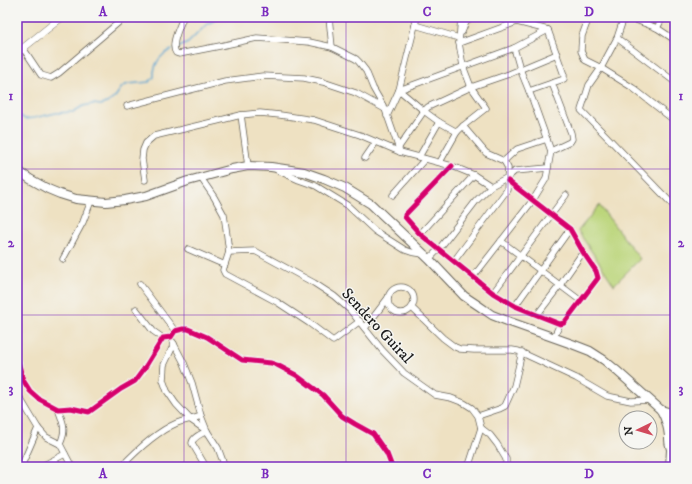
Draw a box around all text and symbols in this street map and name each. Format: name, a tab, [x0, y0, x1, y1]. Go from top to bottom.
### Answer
text: A	[98, 4, 108, 20]
text: B	[261, 4, 269, 20]
text: C	[423, 4, 432, 20]
text: D	[584, 4, 594, 20]
text: 1	[9, 88, 14, 104]
text: 1	[679, 88, 684, 104]
text: 2	[8, 235, 15, 251]
text: 2	[678, 235, 685, 251]
street label: Sendero Guiral	[337, 284, 417, 368]
text: 3	[9, 381, 14, 397]
text: 3	[679, 381, 684, 397]
north arrow	[618, 410, 658, 450]
text: N	[622, 426, 636, 436]
text: A	[98, 466, 108, 482]
text: B	[261, 466, 269, 482]
text: C	[423, 466, 432, 482]
text: D	[584, 466, 594, 482]

